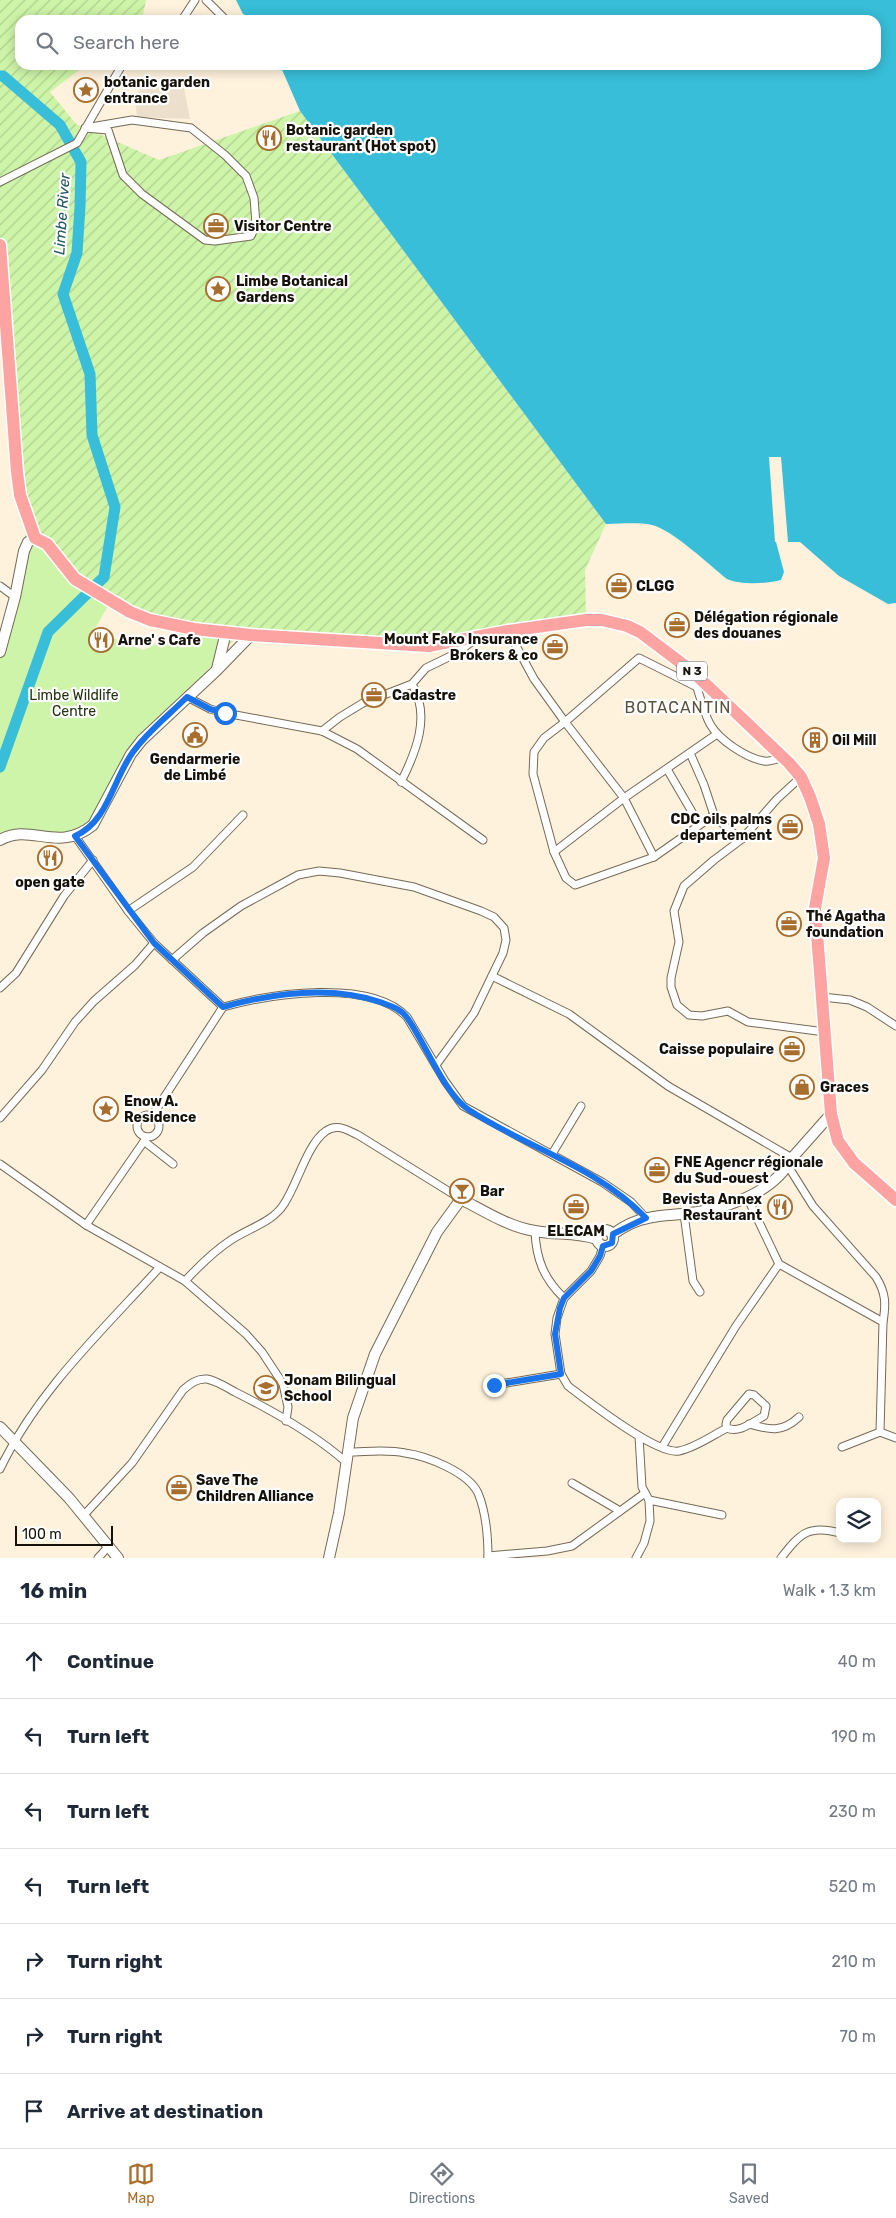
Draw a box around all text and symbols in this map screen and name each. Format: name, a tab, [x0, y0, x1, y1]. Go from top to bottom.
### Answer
search box	[15, 15, 881, 70]
icon: search	[33, 29, 61, 57]
text: Search here	[73, 31, 180, 54]
place label: botanic garden entrance	[104, 74, 210, 107]
place icon: botanic garden entrance	[73, 77, 99, 103]
place label: Botanic garden restaurant (Hot spot)	[286, 122, 436, 155]
restaurant icon: Botanic garden restaurant (Hot spot)	[256, 125, 282, 151]
water label: Limbe River	[50, 171, 74, 256]
office icon: Visitor Centre	[203, 213, 229, 239]
place label: Visitor Centre	[234, 218, 332, 235]
place label: Limbe Botanical Gardens	[236, 273, 348, 306]
place icon: Limbe Botanical Gardens	[205, 276, 231, 302]
office icon: CLGG	[606, 573, 632, 599]
place label: CLGG	[636, 578, 674, 595]
place label: Délégation régionale des douanes	[694, 609, 838, 642]
office icon: Délégation régionale des douanes	[664, 612, 690, 638]
restaurant icon: Arne' s Cafe	[88, 627, 114, 653]
place label: Mount Fako Insurance Brokers & co	[384, 631, 538, 664]
place label: Arne' s Cafe	[118, 632, 201, 649]
office icon: Mount Fako Insurance Brokers & co	[542, 634, 568, 660]
road number: N 3	[677, 661, 707, 680]
office icon: Cadastre	[361, 682, 387, 708]
park label: Limbe Wildlife Centre	[29, 687, 119, 720]
place label: Cadastre	[392, 687, 456, 704]
district label: BOTACANTIN	[624, 698, 732, 717]
route start	[214, 702, 237, 725]
public building icon: Gendarmerie de Limbé	[182, 722, 208, 748]
building icon: Oil Mill	[802, 727, 828, 753]
place label: Oil Mill	[832, 732, 877, 749]
place label: Gendarmerie de Limbé	[150, 751, 240, 784]
place label: CDC oils palms departement	[670, 811, 772, 844]
office icon: CDC oils palms departement	[777, 814, 803, 840]
restaurant icon: open gate	[37, 845, 63, 871]
place label: open gate	[15, 874, 85, 891]
place label: Thé Agatha foundation	[806, 908, 886, 941]
office icon: Thé Agatha foundation	[776, 911, 802, 937]
office icon: Caisse populaire	[779, 1036, 805, 1062]
place label: Caisse populaire	[659, 1041, 774, 1058]
shop icon: Graces	[789, 1074, 815, 1100]
place label: Graces	[820, 1079, 869, 1096]
place label: Enow A. Residence	[124, 1093, 196, 1126]
place icon: Enow A. Residence	[93, 1096, 119, 1122]
place label: FNE Agencr régionale du Sud-ouest	[674, 1154, 823, 1187]
office icon: FNE Agencr régionale du Sud-ouest	[644, 1157, 670, 1183]
bar icon: Bar	[449, 1178, 475, 1204]
place label: Bar	[480, 1183, 505, 1200]
place label: Bevista Annex Restaurant	[662, 1191, 763, 1224]
office icon: ELECAM	[563, 1194, 589, 1220]
restaurant icon: Bevista Annex Restaurant	[767, 1194, 793, 1220]
place label: ELECAM	[547, 1223, 605, 1240]
place label: Jonam Bilingual School	[284, 1372, 396, 1405]
route end	[483, 1374, 506, 1397]
school or university icon: Jonam Bilingual School	[253, 1375, 279, 1401]
place label: Save The Children Alliance	[196, 1472, 314, 1505]
office icon: Save The Children Alliance	[166, 1475, 192, 1501]
map controls	[836, 1498, 881, 1543]
button: layers	[836, 1498, 881, 1543]
scale bar	[15, 1523, 112, 1546]
text: 100 m	[22, 1526, 62, 1543]
text: 16 min	[20, 1578, 87, 1603]
text: Walk · 1.3 km	[783, 1581, 876, 1600]
icon: ahead	[20, 1647, 48, 1675]
text: Continue	[67, 1650, 154, 1673]
text: 40 m	[838, 1652, 876, 1671]
icon: left	[20, 1722, 48, 1750]
text: Turn left	[67, 1725, 149, 1748]
text: 190 m	[831, 1727, 876, 1746]
icon: left	[20, 1797, 48, 1825]
text: Turn left	[67, 1800, 149, 1823]
text: 230 m	[829, 1802, 876, 1821]
icon: left	[20, 1872, 48, 1900]
text: Turn left	[67, 1875, 149, 1898]
text: 520 m	[829, 1877, 876, 1896]
icon: right	[20, 1947, 48, 1975]
text: Turn right	[67, 1950, 162, 1973]
text: 210 m	[831, 1952, 876, 1971]
icon: right	[20, 2022, 48, 2050]
text: Turn right	[67, 2025, 162, 2048]
text: 70 m	[839, 2027, 876, 2046]
icon: arrive	[20, 2097, 48, 2125]
text: Arrive at destination	[67, 2100, 263, 2123]
tab: Map	[127, 2160, 155, 2207]
tab: Directions	[409, 2160, 475, 2207]
tab: Saved	[729, 2160, 769, 2207]

